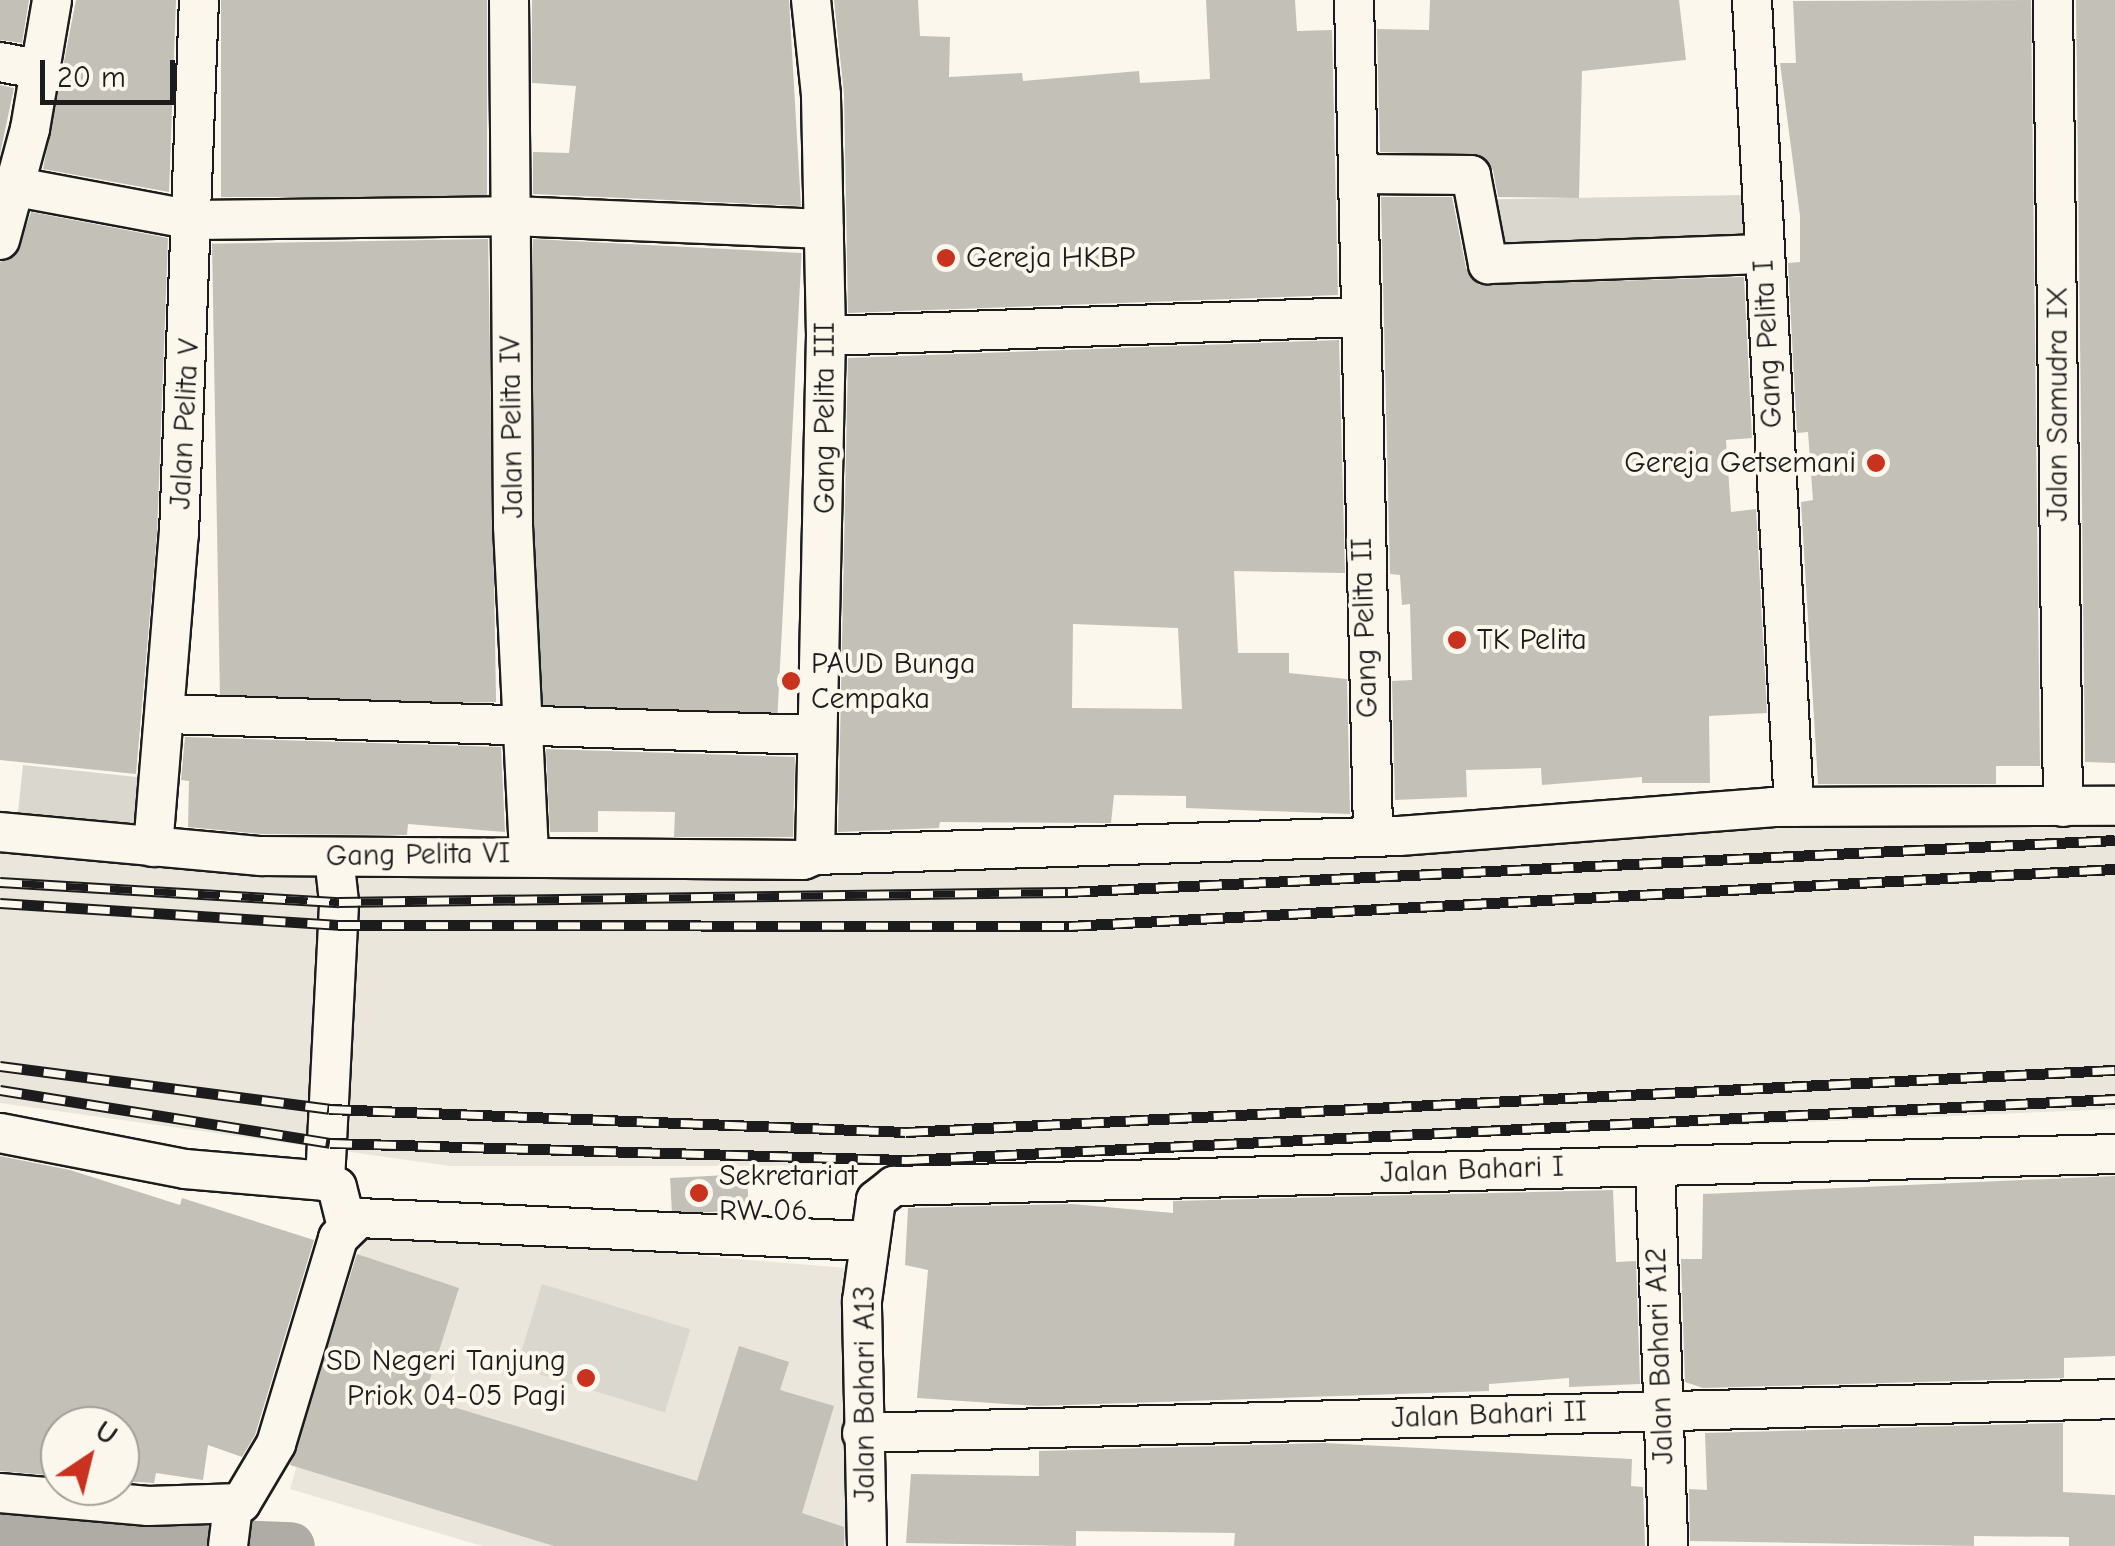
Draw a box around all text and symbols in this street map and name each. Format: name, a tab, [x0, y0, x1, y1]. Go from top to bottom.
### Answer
scale bar	[45, 40, 180, 102]
text: 20 m	[57, 60, 126, 95]
place label: Gereja HKBP	[966, 240, 1135, 276]
marker: Gereja HKBP	[935, 247, 957, 269]
street label: Gang Pelita I	[1746, 259, 1790, 429]
street label: Jalan Samudra IX	[2040, 286, 2076, 522]
street label: Gang Pelita III	[807, 322, 843, 514]
street label: Jalan Pelita IV	[492, 335, 532, 519]
street label: Jalan Pelita V	[163, 338, 207, 510]
place label: Gereja Getsemani	[1624, 445, 1856, 481]
marker: Gereja Getsemani	[1865, 452, 1887, 474]
street label: Gang Pelita II	[1344, 537, 1386, 719]
place label: TK Pelita	[1477, 622, 1587, 658]
marker: TK Pelita	[1446, 629, 1468, 651]
place label: PAUD Bunga Cempaka	[811, 646, 976, 716]
marker: PAUD Bunga Cempaka	[780, 670, 802, 692]
street label: Gang Pelita VI	[325, 835, 511, 875]
street label: Jalan Bahari I	[1379, 1149, 1565, 1191]
place label: Sekretariat RW 06	[719, 1158, 857, 1228]
marker: Sekretariat RW 06	[688, 1182, 710, 1204]
street label: Jalan Bahari A12	[1638, 1247, 1682, 1465]
street label: Jalan Bahari A13	[847, 1286, 883, 1502]
place label: SD Negeri Tanjung Priok 04-05 Pagi	[326, 1343, 566, 1414]
marker: SD Negeri Tanjung Priok 04-05 Pagi	[575, 1367, 597, 1389]
street label: Jalan Bahari II	[1391, 1394, 1587, 1436]
north arrow	[40, 1406, 140, 1506]
text: U	[89, 1415, 123, 1452]

